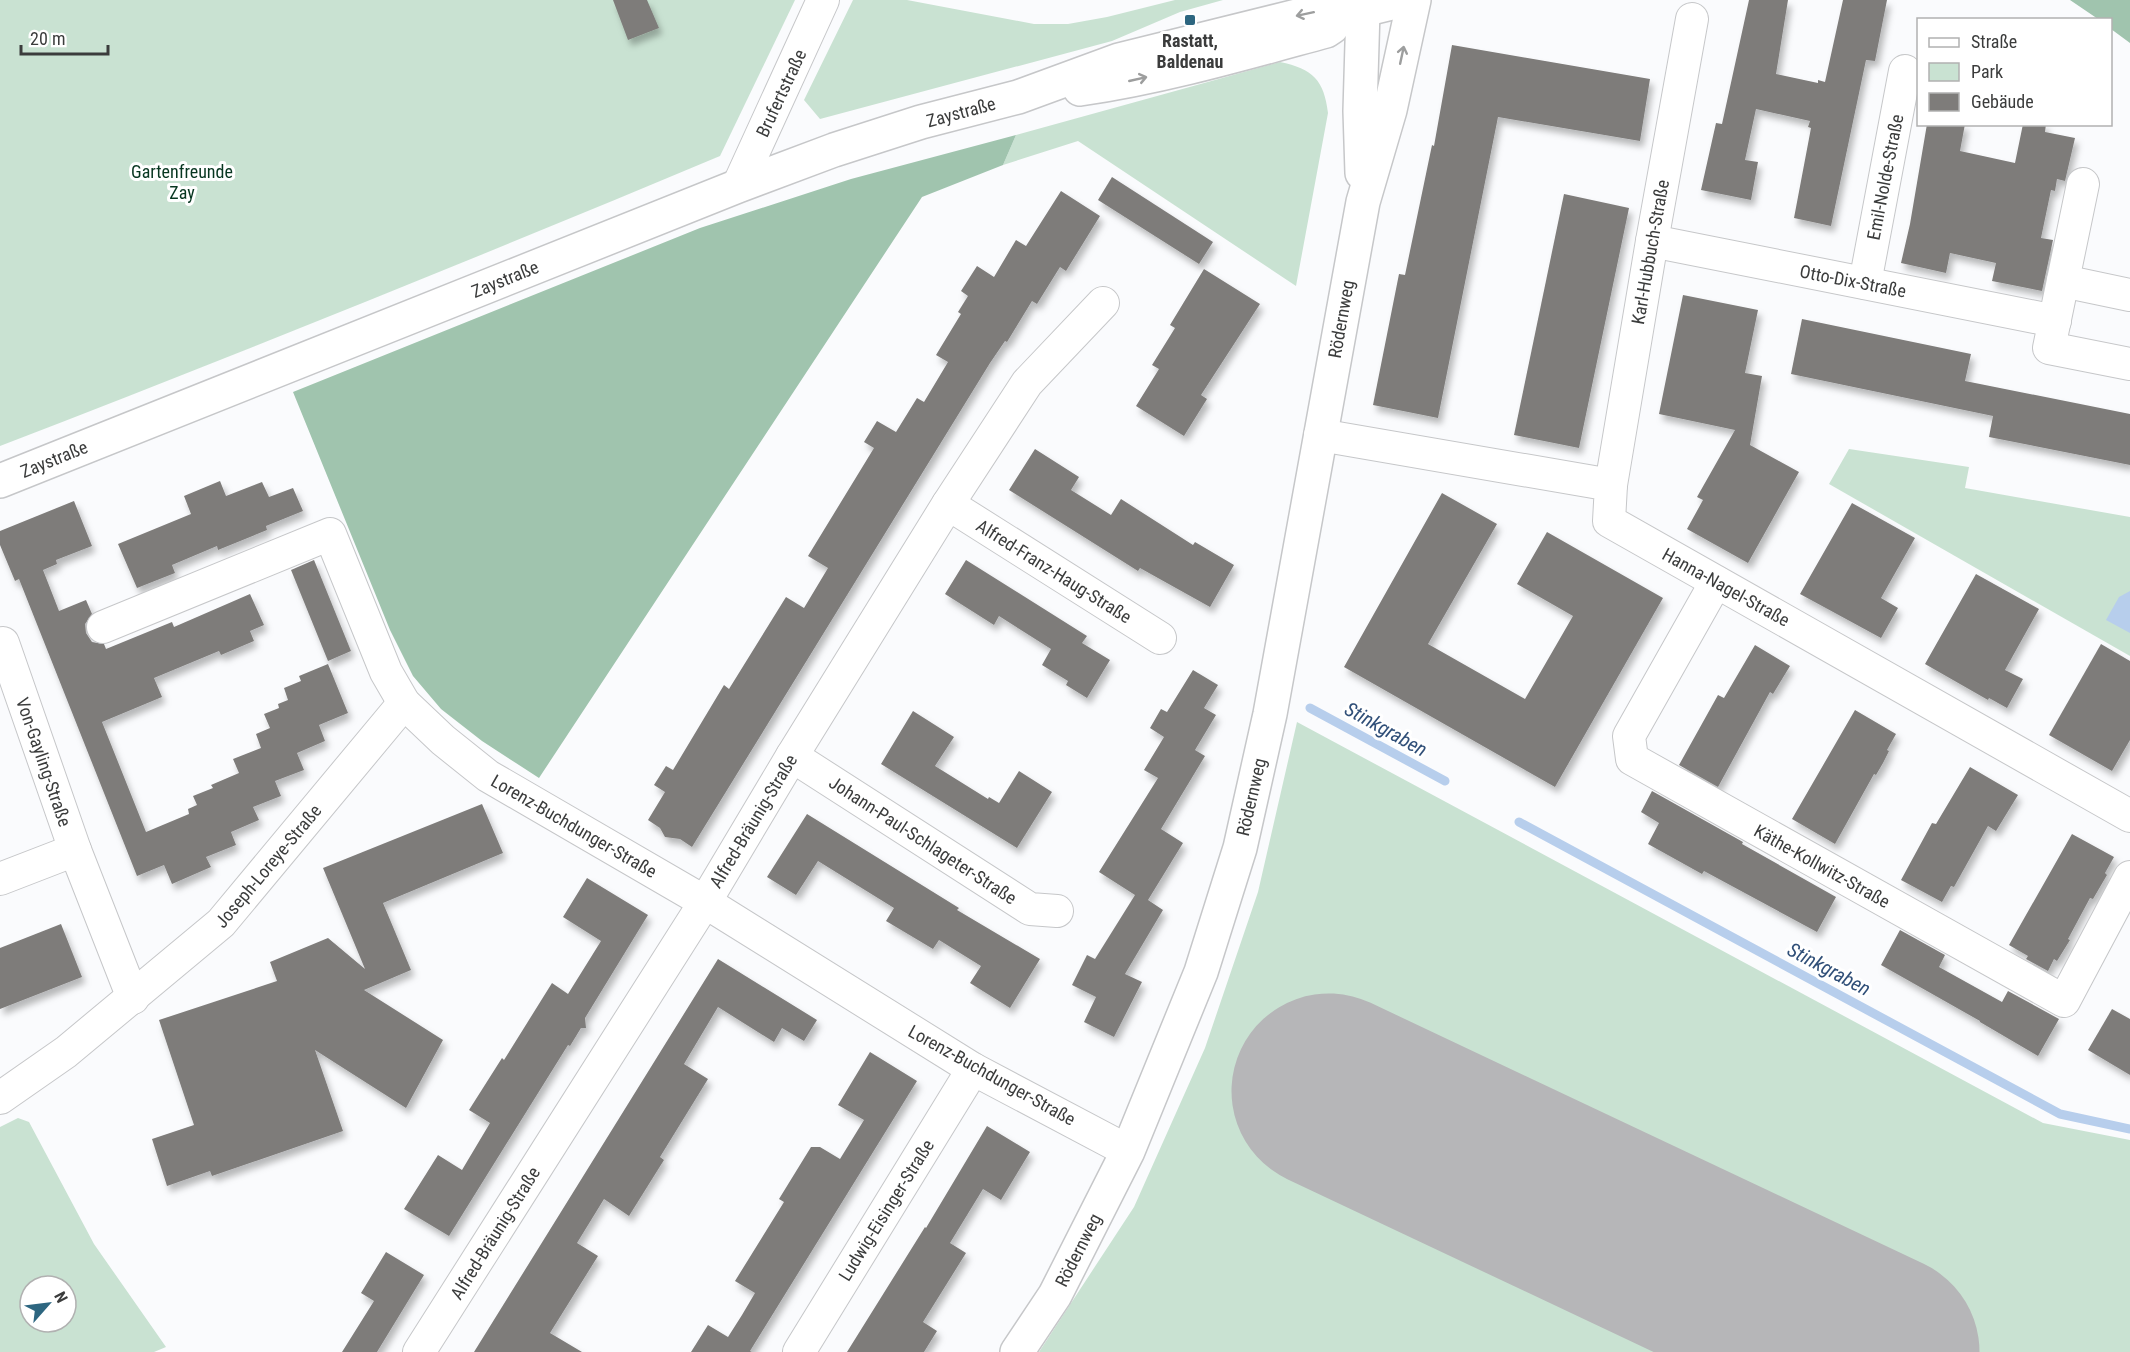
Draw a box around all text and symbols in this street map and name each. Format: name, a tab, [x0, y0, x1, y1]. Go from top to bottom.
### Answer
one-way arrow	[1295, 9, 1315, 20]
marker: Rastatt, Baldenau	[1183, 13, 1197, 27]
scale bar	[21, 18, 108, 56]
legend	[1917, 18, 2112, 126]
text: 20 m	[30, 28, 65, 49]
place label: Rastatt, Baldenau	[1157, 30, 1223, 72]
text: Straße	[1971, 31, 2017, 52]
street label: Brufertstraße	[752, 46, 810, 140]
one-way arrow	[1397, 46, 1408, 65]
text: Park	[1971, 61, 2003, 82]
one-way arrow	[1128, 72, 1147, 84]
text: Gebäude	[1971, 91, 2034, 112]
street label: Zaystraße	[924, 93, 998, 131]
street label: Emil-Nolde-Straße	[1863, 112, 1907, 242]
park label: Gartenfreunde Zay	[131, 161, 233, 203]
street label: Karl-Hubbuch-Straße	[1627, 178, 1673, 326]
street label: Zaystraße	[468, 256, 542, 302]
street label: Otto-Dix-Straße	[1798, 260, 1908, 302]
street label: Rödernweg	[1324, 278, 1358, 360]
street label: Zaystraße	[17, 436, 91, 482]
street label: Alfred-Franz-Haug-Straße	[973, 515, 1135, 627]
street label: Hanna-Nagel-Straße	[1659, 543, 1793, 631]
street label: Von-Gayling-Straße	[12, 695, 76, 829]
water label: Stinkgraben	[1341, 697, 1431, 761]
street label: Alfred-Bräunig-Straße	[705, 750, 801, 892]
street label: Rödernweg	[1232, 756, 1270, 838]
street label: Lorenz-Buchdunger-Straße	[487, 770, 661, 882]
street label: Johann-Paul-Schlageter-Straße	[825, 772, 1021, 908]
street label: Joseph-Loreye-Straße	[210, 800, 326, 932]
street label: Käthe-Kollwitz-Straße	[1750, 820, 1894, 912]
water label: Stinkgraben	[1783, 937, 1875, 1001]
street label: Lorenz-Buchdunger-Straße	[905, 1020, 1079, 1130]
street label: Ludwig-Eisinger-Straße	[834, 1135, 938, 1285]
street label: Alfred-Bräunig-Straße	[446, 1163, 544, 1303]
street label: Rödernweg	[1051, 1210, 1105, 1290]
north arrow	[18, 1274, 78, 1334]
text: N	[50, 1288, 71, 1306]

